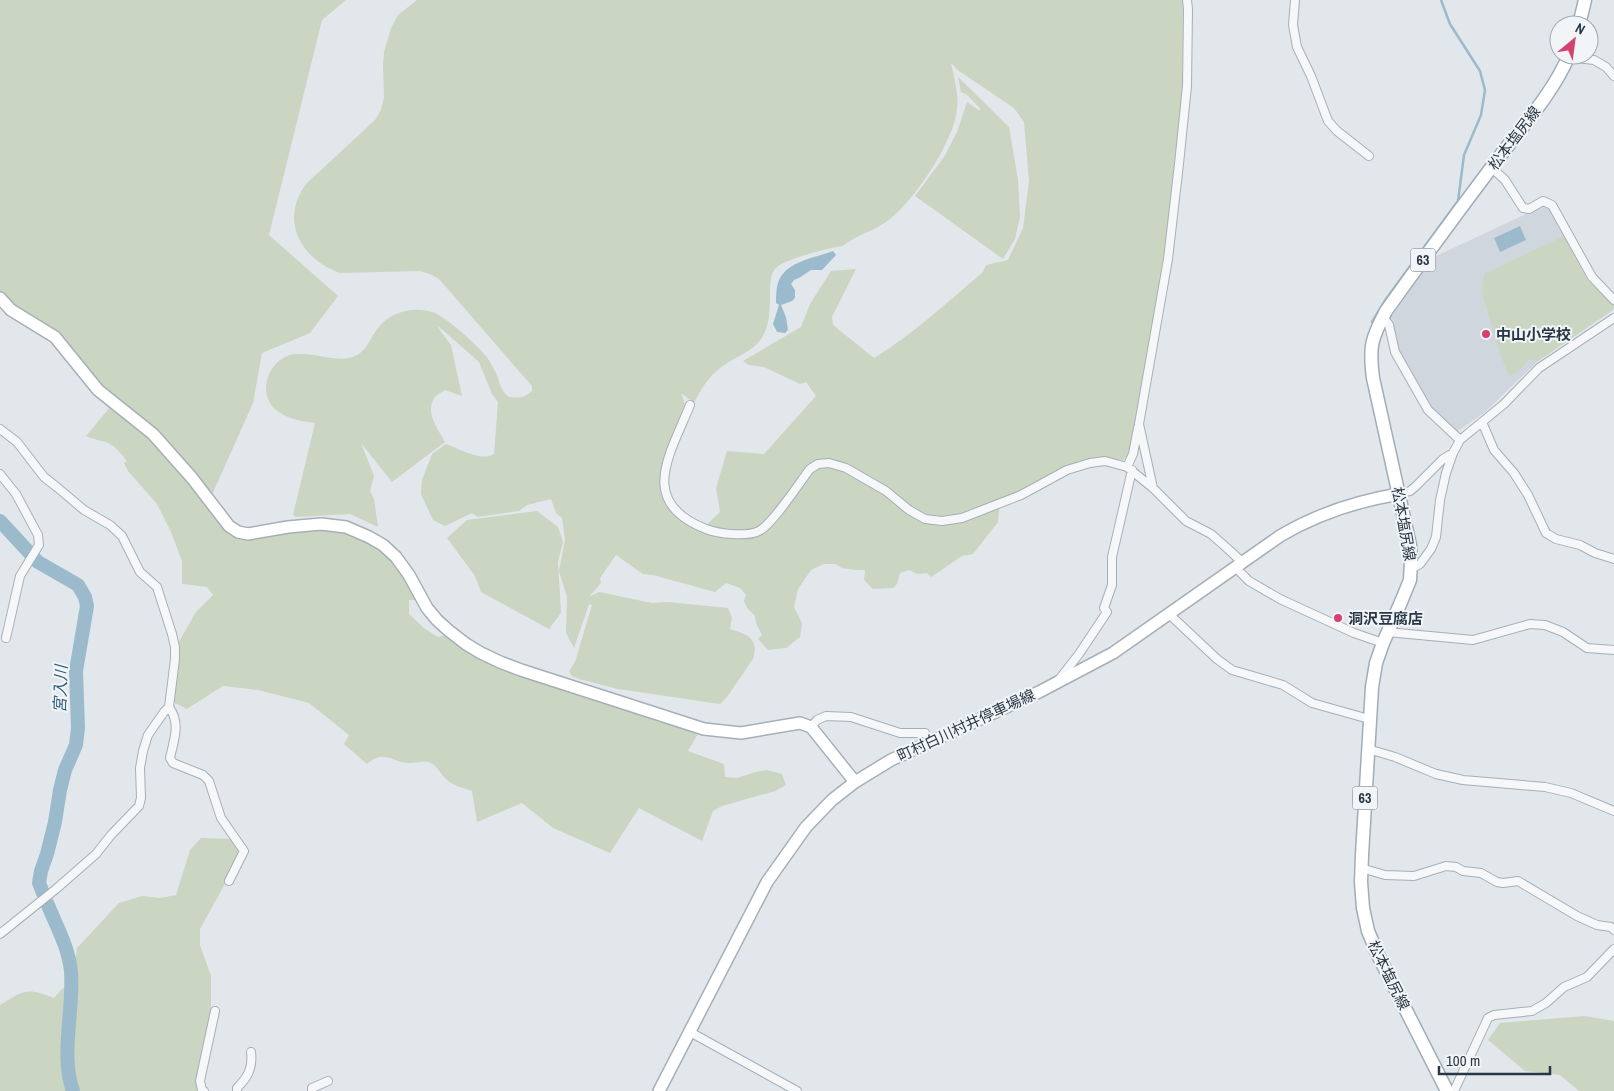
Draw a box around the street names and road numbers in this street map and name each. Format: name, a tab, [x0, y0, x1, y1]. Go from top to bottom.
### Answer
street label: 松本塩尻線	[1483, 102, 1545, 174]
road number: 63	[1410, 248, 1436, 272]
street label: 松本塩尻線	[1387, 485, 1421, 563]
street label: 町村白川村井停車場線	[894, 684, 1038, 766]
road number: 63	[1352, 786, 1378, 810]
street label: 松本塩尻線	[1363, 937, 1415, 1013]

